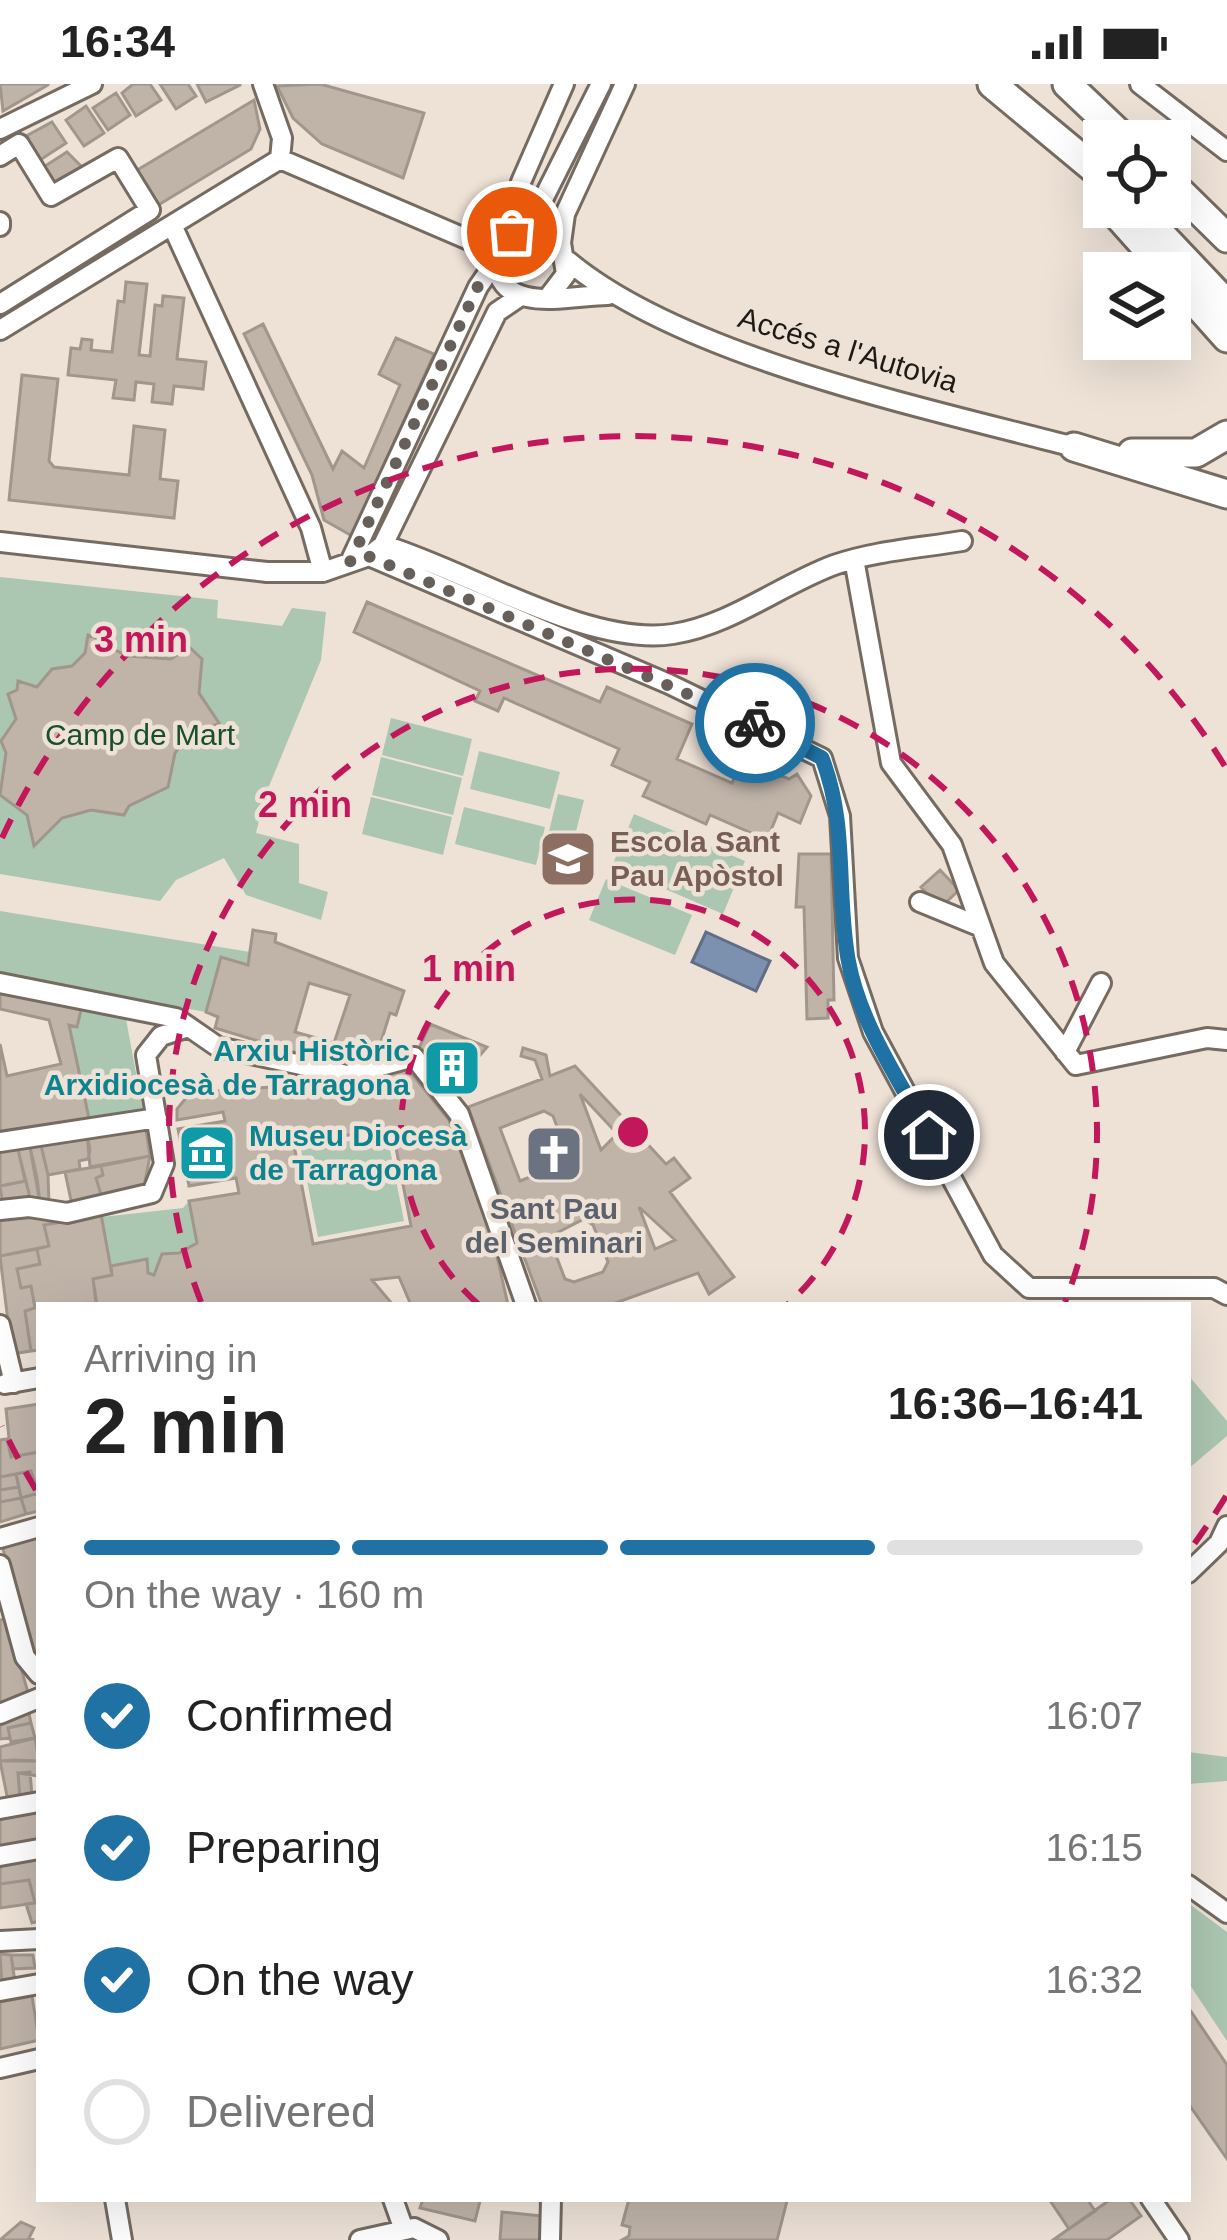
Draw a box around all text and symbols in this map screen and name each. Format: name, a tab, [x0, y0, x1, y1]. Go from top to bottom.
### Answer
text: 16:34	[60, 16, 175, 67]
map controls	[1083, 120, 1191, 360]
button: locate	[1083, 120, 1191, 228]
pin	[461, 181, 563, 283]
icon: bag	[479, 199, 545, 265]
button: layers	[1083, 252, 1191, 360]
street label: Accés a l'Autovia	[735, 300, 962, 399]
text: 3 min	[94, 619, 188, 660]
courier	[695, 663, 815, 783]
icon: bike	[722, 690, 788, 756]
park label: Camp de Mart	[45, 718, 236, 751]
text: 2 min	[258, 784, 352, 825]
place label: Escola Sant Pau Apòstol	[610, 825, 784, 892]
school or university icon: Escola Sant Pau Apòstol	[537, 828, 599, 890]
text: 1 min	[422, 948, 516, 989]
place label: Arxiu Històric Arxidiocesà de Tarragona	[44, 1034, 410, 1101]
building icon: Arxiu Històric Arxidiocesà de Tarragona	[421, 1037, 483, 1099]
pin	[878, 1084, 980, 1186]
icon: home	[896, 1102, 962, 1168]
centre of rings	[612, 1111, 654, 1153]
place label: Museu Diocesà de Tarragona	[249, 1119, 468, 1186]
museum icon: Museu Diocesà de Tarragona	[176, 1122, 238, 1184]
church icon: Sant Pau del Seminari	[523, 1123, 585, 1185]
place label: Sant Pau del Seminari	[465, 1192, 643, 1259]
text: Arriving in	[84, 1337, 257, 1380]
text: 16:36–16:41	[888, 1378, 1143, 1429]
text: 2 min	[84, 1382, 288, 1470]
text: On the way · 160 m	[84, 1573, 424, 1616]
icon: check	[84, 1683, 150, 1749]
text: Confirmed	[186, 1690, 394, 1741]
text: 16:07	[1045, 1694, 1143, 1737]
icon: check	[84, 1815, 150, 1881]
text: Preparing	[186, 1822, 381, 1873]
text: 16:15	[1045, 1826, 1143, 1869]
icon: check	[84, 1947, 150, 2013]
text: On the way	[186, 1954, 414, 2005]
text: 16:32	[1045, 1958, 1143, 2001]
text: Delivered	[186, 2086, 376, 2137]

